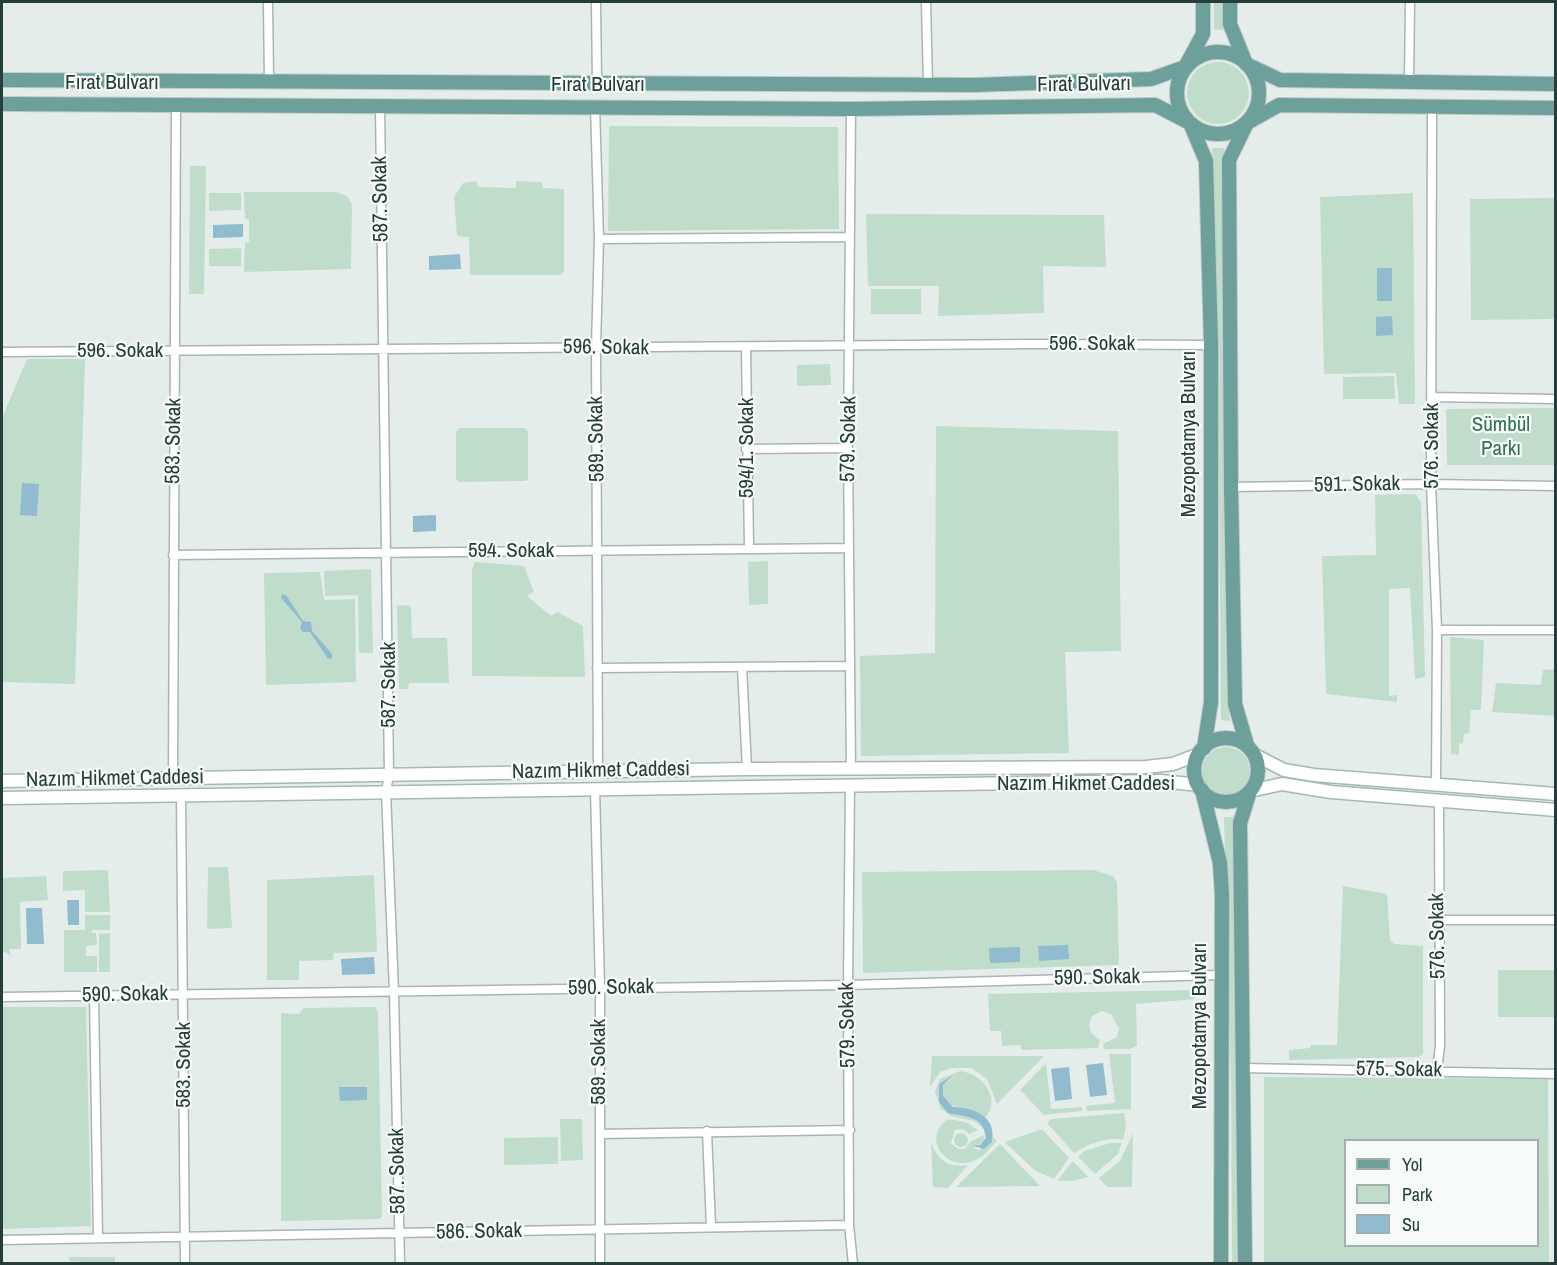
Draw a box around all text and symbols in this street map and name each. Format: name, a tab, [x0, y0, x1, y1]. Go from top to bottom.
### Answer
street label: Fırat Bulvarı	[65, 70, 159, 96]
street label: Fırat Bulvarı	[551, 72, 645, 98]
street label: Fırat Bulvarı	[1037, 72, 1131, 98]
street label: 587. Sokak	[368, 156, 394, 242]
street label: 596. Sokak	[1049, 331, 1135, 357]
street label: 596. Sokak	[563, 335, 649, 361]
street label: 596. Sokak	[77, 338, 163, 364]
street label: Mezopotamya Bulvarı	[1176, 351, 1202, 517]
street label: 589. Sokak	[584, 396, 610, 482]
street label: 579. Sokak	[836, 396, 862, 482]
street label: 583. Sokak	[161, 398, 187, 484]
street label: 594/1. Sokak	[734, 398, 760, 498]
street label: 576. Sokak	[1419, 403, 1445, 489]
park label: Sümbül Parkı	[1472, 412, 1530, 462]
street label: 591. Sokak	[1314, 472, 1400, 498]
street label: 594. Sokak	[468, 538, 554, 564]
street label: 587. Sokak	[376, 642, 402, 728]
street label: Nazım Hikmet Caddesi	[512, 757, 690, 785]
street label: Nazım Hikmet Caddesi	[26, 765, 204, 793]
street label: Nazım Hikmet Caddesi	[997, 771, 1175, 797]
street label: 576. Sokak	[1425, 893, 1451, 979]
street label: Mezopotamya Bulvarı	[1187, 943, 1213, 1109]
street label: 590. Sokak	[1054, 965, 1140, 991]
street label: 590. Sokak	[568, 975, 654, 1001]
street label: 590. Sokak	[82, 982, 168, 1008]
street label: 579. Sokak	[835, 982, 861, 1068]
street label: 589. Sokak	[586, 1019, 612, 1105]
street label: 583. Sokak	[171, 1022, 197, 1108]
street label: 575. Sokak	[1356, 1057, 1442, 1083]
street label: 587. Sokak	[385, 1128, 411, 1214]
legend	[1344, 1139, 1539, 1247]
text: Yol	[1402, 1152, 1422, 1177]
text: Park	[1402, 1182, 1432, 1207]
text: Su	[1402, 1212, 1420, 1237]
street label: 586. Sokak	[436, 1219, 522, 1245]

